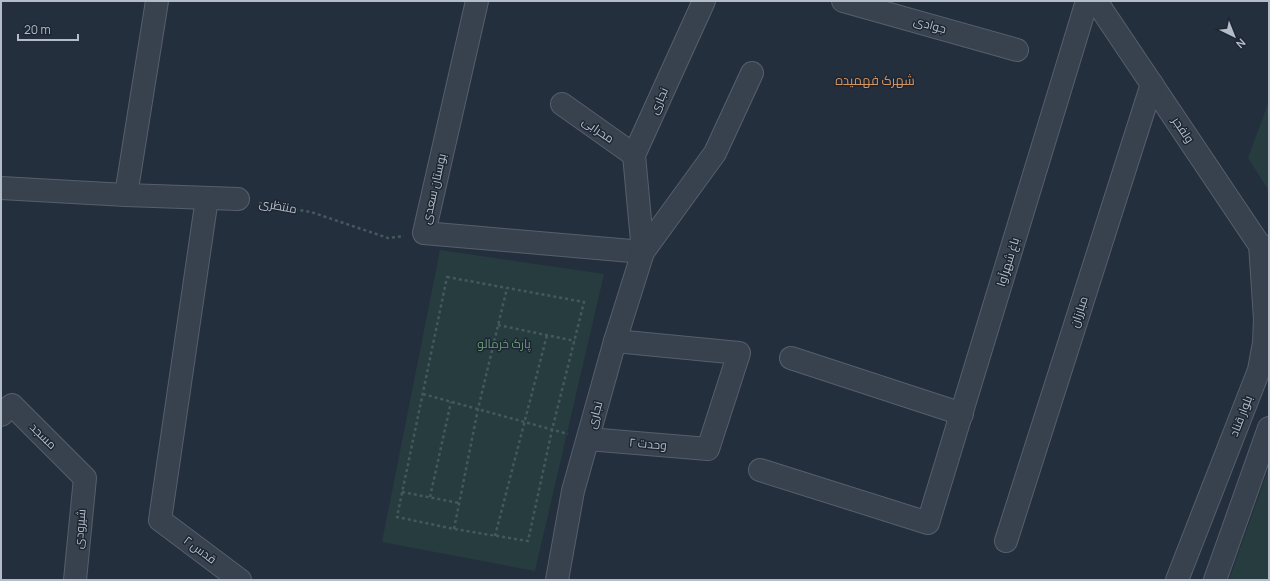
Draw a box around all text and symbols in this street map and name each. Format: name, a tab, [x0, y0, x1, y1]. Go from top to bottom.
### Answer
street label: جوادی	[912, 12, 949, 37]
scale bar	[18, 16, 78, 42]
north arrow	[1214, 16, 1254, 56]
text: 20 m	[24, 21, 51, 38]
text: N	[1233, 35, 1249, 52]
district label: شهرک فهمیده	[835, 71, 915, 89]
street label: نجاری	[645, 85, 672, 117]
street label: محرابی	[579, 112, 618, 147]
street label: ولفجر	[1168, 112, 1198, 146]
street label: بوستان سعدی	[417, 152, 450, 226]
street label: منتظری	[258, 194, 298, 217]
street label: باغ شهرآوا	[992, 235, 1023, 288]
street label: مبارزان	[1065, 294, 1092, 330]
park label: پارک خرمالو	[477, 335, 532, 353]
street label: بلوار قناد	[1225, 393, 1256, 439]
street label: نجاری	[583, 399, 606, 431]
street label: مسجد	[26, 418, 61, 453]
street label: وحدت ۲	[628, 433, 668, 454]
street label: شیرودی	[69, 508, 90, 550]
street label: قدس ۲	[180, 532, 220, 568]

